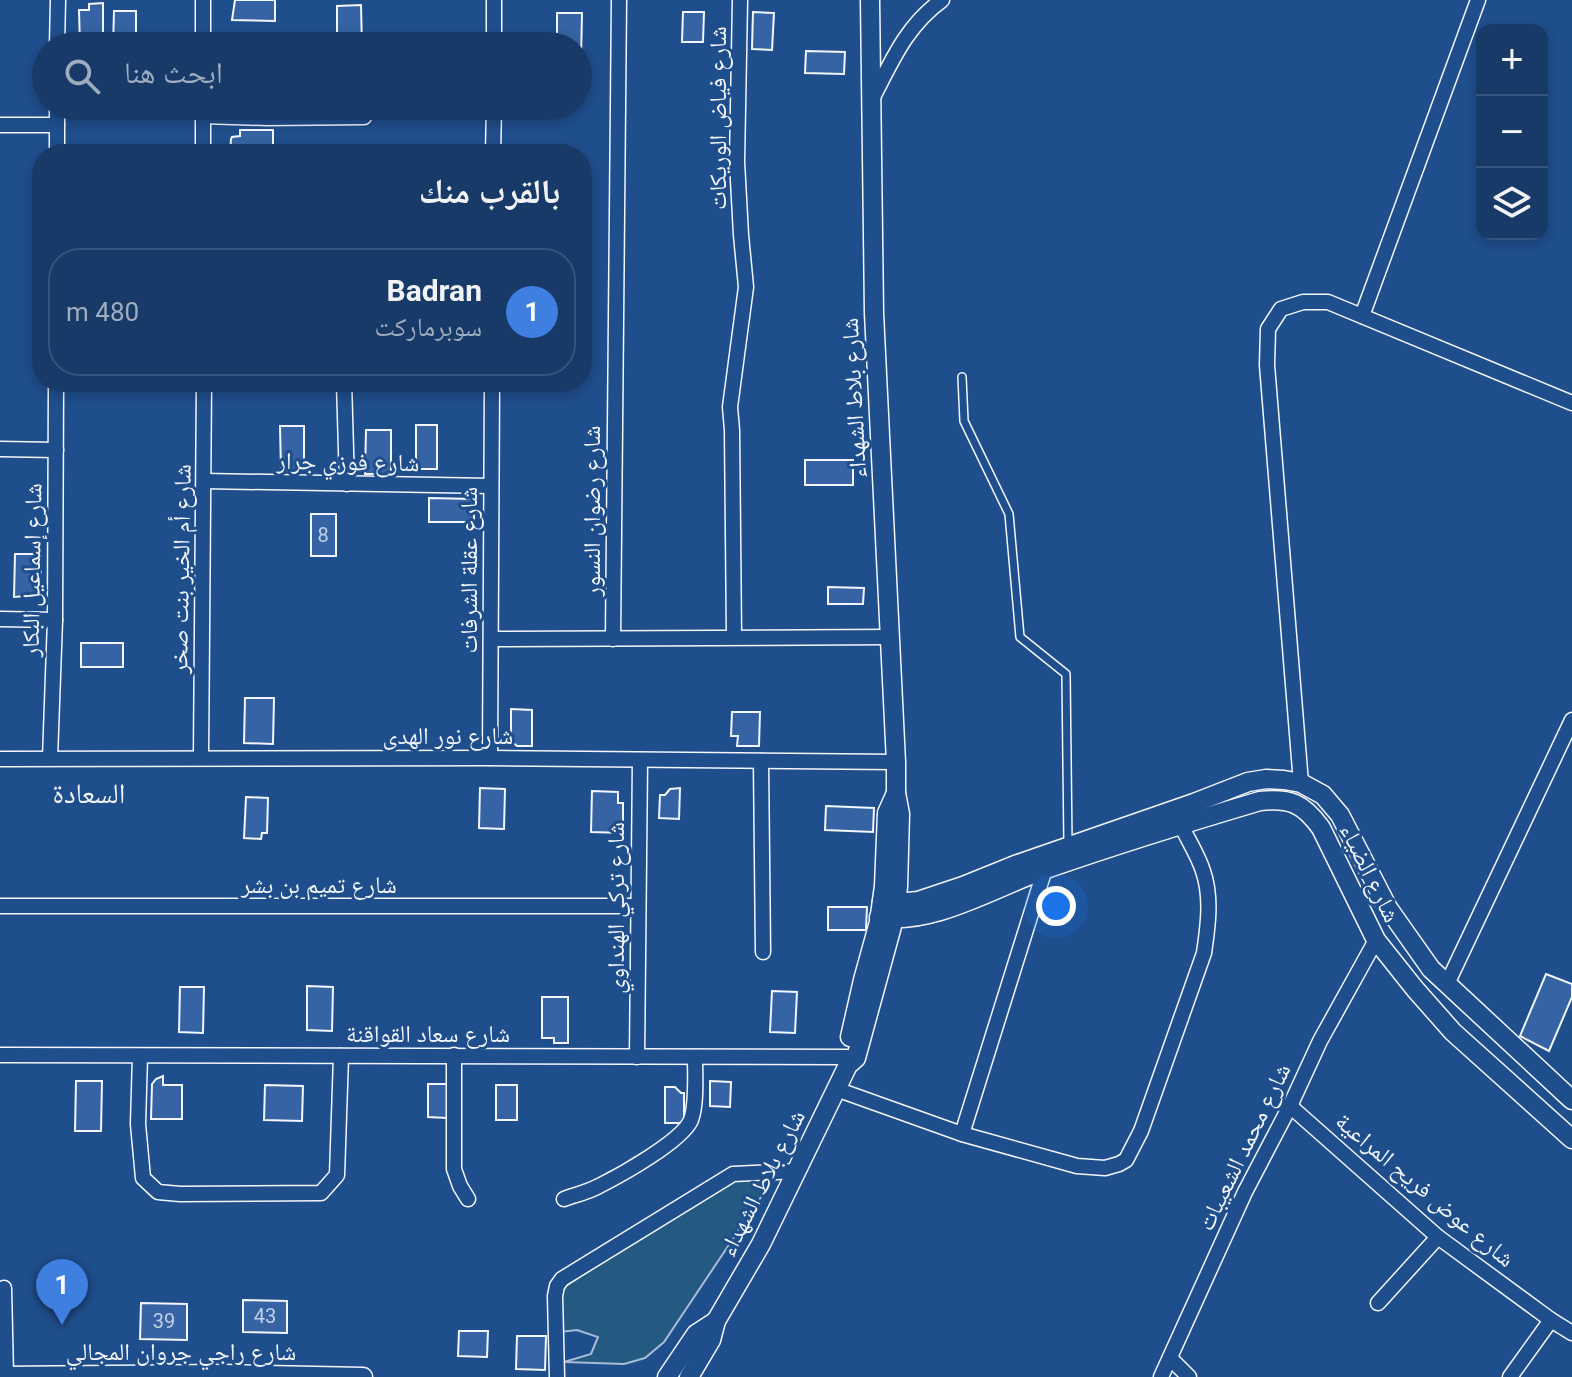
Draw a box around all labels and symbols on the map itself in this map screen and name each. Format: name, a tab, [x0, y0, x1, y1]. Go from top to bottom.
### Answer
street label: شارع فياض الوريكات	[704, 26, 733, 210]
street label: شارع بلاط الشهداء	[836, 317, 873, 479]
street label: شارع رضوان النسور	[578, 426, 607, 597]
street label: شارع فوزي جرار	[275, 447, 420, 482]
street label: شارع أم الخير بنت صخر	[165, 464, 199, 675]
street label: شارع إسماعيل البكار	[16, 483, 49, 658]
street label: شارع عقلة الشرفات	[455, 487, 484, 653]
house number: 8	[317, 523, 329, 547]
street label: شارع نور الهدى	[383, 722, 513, 751]
district label: السعادة	[53, 777, 125, 810]
street label: شارع الضياء	[1333, 819, 1406, 927]
street label: شارع تركي الهنداوي	[602, 822, 635, 994]
street label: شارع تميم بن بشر	[240, 871, 397, 901]
your location	[1036, 886, 1076, 926]
street label: شارع سعاد القواقنة	[346, 1020, 510, 1049]
street label: شارع محمد الشعيبات	[1191, 1059, 1298, 1236]
street label: شارع بلاط الشهداء	[713, 1105, 812, 1261]
street label: شارع عوض فريح المراعية	[1329, 1107, 1520, 1274]
pin: 1	[36, 1259, 88, 1325]
house number: 43	[254, 1304, 276, 1328]
house number: 39	[153, 1309, 175, 1333]
street label: شارع راجي جروان المجالي	[66, 1338, 296, 1371]

